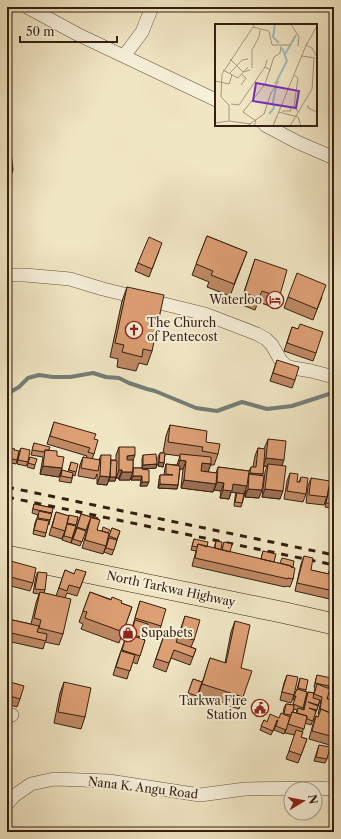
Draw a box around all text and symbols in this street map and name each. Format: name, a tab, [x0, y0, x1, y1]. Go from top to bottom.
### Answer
scale bar	[20, 18, 117, 44]
text: 50 m	[26, 24, 55, 39]
inset map	[215, 24, 317, 126]
hotel icon: Waterloo	[265, 290, 285, 310]
place label: Waterloo	[208, 292, 262, 307]
place label: The Church of Pentecost	[147, 315, 218, 344]
church icon: The Church of Pentecost	[124, 320, 144, 340]
street label: North Tarkwa Highway	[105, 568, 237, 610]
shop icon: Supabets	[118, 623, 138, 643]
place label: Supabets	[141, 625, 193, 640]
place label: Tarkwa Fire Station	[179, 693, 247, 722]
public building icon: Tarkwa Fire Station	[250, 698, 270, 718]
street label: Nana K. Angu Road	[87, 773, 200, 802]
north arrow	[283, 781, 323, 821]
text: N	[305, 793, 321, 806]

